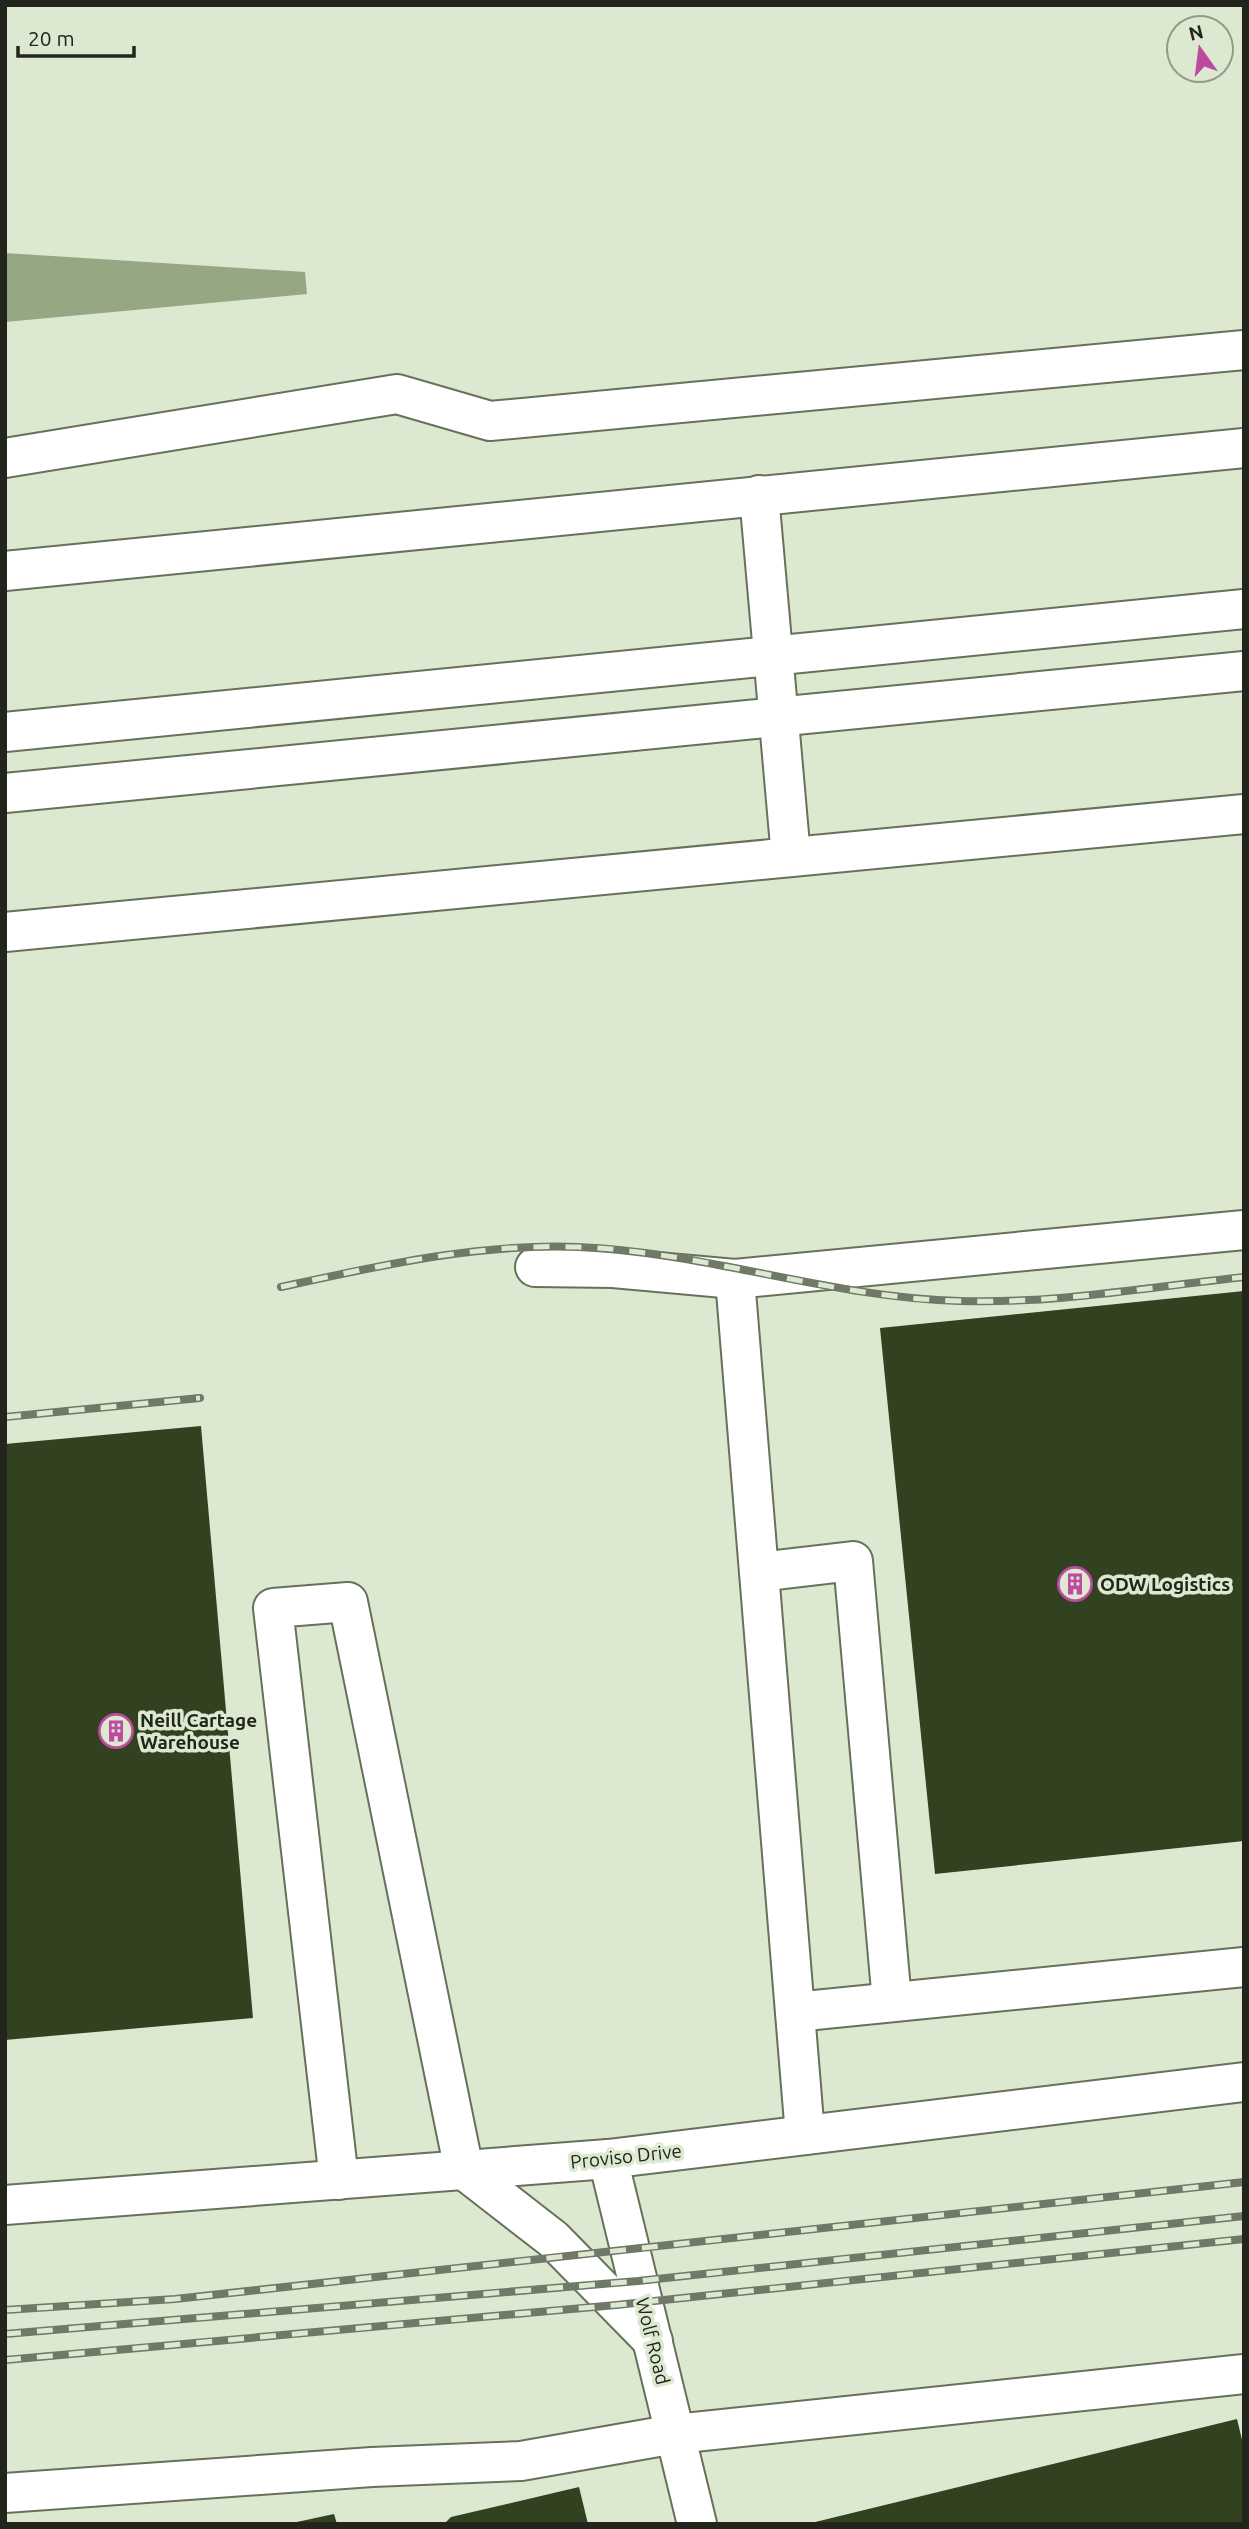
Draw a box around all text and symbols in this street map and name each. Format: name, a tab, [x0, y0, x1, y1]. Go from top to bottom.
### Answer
scale bar	[18, 14, 133, 58]
north arrow	[1165, 14, 1235, 84]
text: N	[1186, 20, 1205, 45]
text: 20 m	[28, 26, 75, 50]
building icon: ODW Logistics	[1056, 1565, 1094, 1603]
place label: ODW Logistics	[1100, 1573, 1230, 1595]
place label: Neill Cartage Warehouse	[140, 1709, 257, 1753]
building icon: Neill Cartage Warehouse	[97, 1712, 135, 1750]
street label: Proviso Drive	[569, 2139, 683, 2173]
street label: Wolf Road	[632, 2295, 674, 2387]

